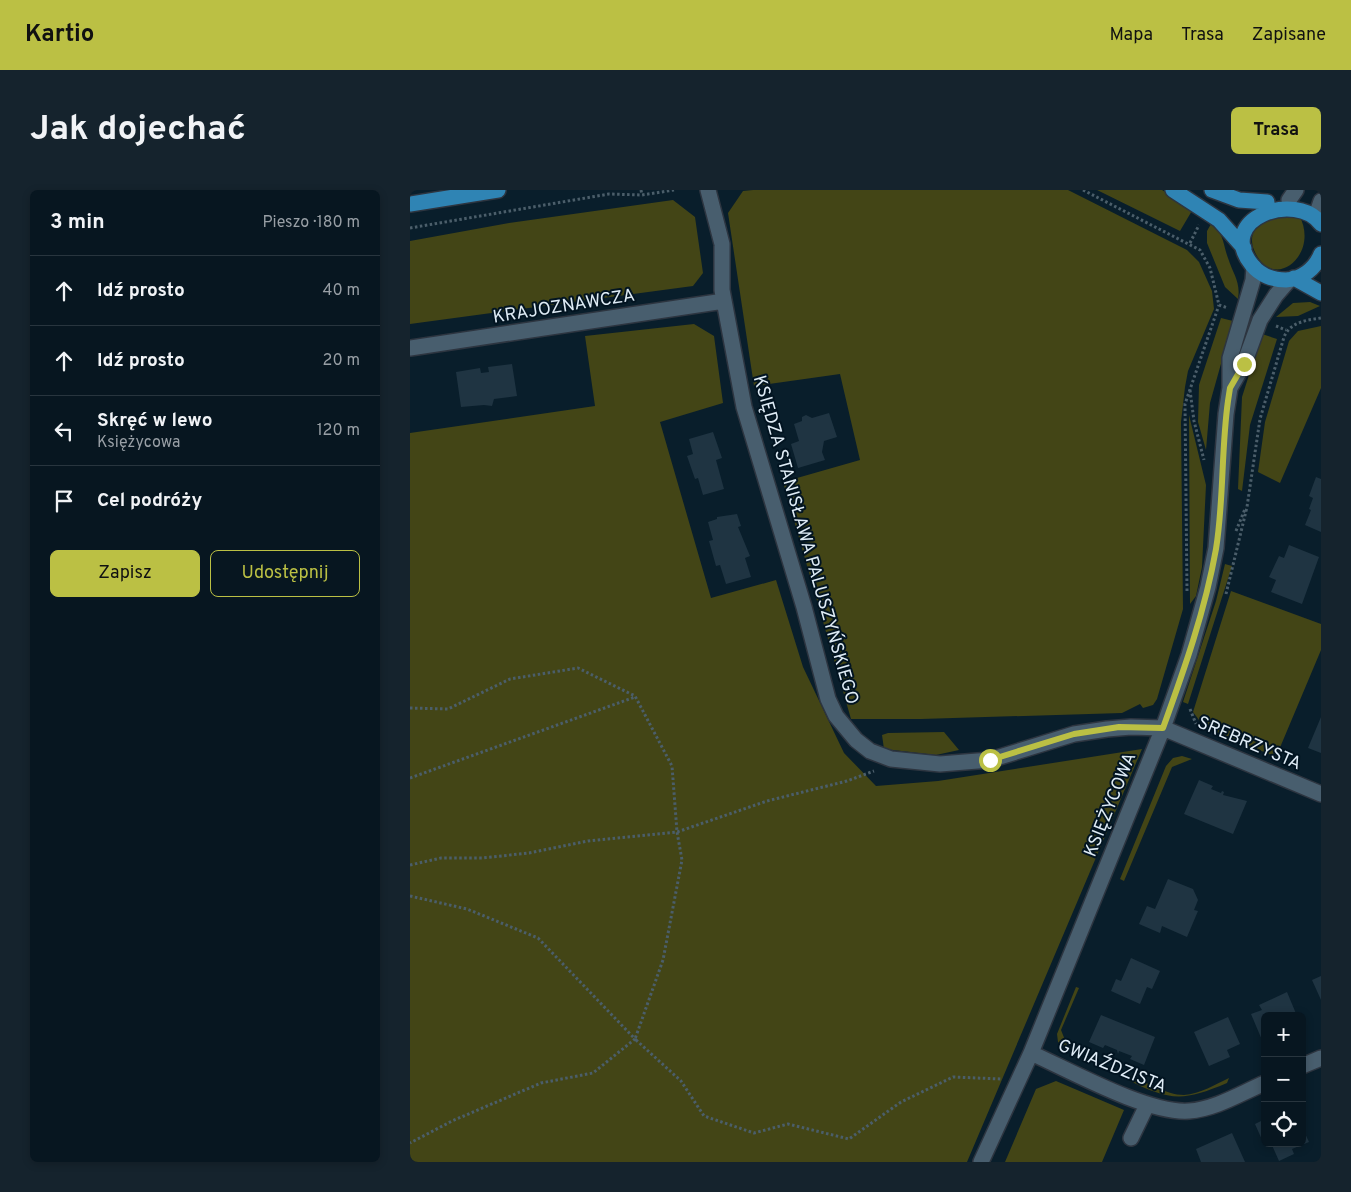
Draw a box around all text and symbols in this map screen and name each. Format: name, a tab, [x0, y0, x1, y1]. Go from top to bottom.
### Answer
text: Kartio	[25, 20, 94, 50]
text: Mapa	[1110, 24, 1153, 47]
text: Trasa	[1181, 24, 1224, 47]
text: Zapisane	[1252, 24, 1326, 47]
button: Trasa	[1231, 107, 1321, 154]
text: Jak dojechać	[30, 108, 246, 152]
text: 3 min	[50, 209, 105, 236]
text: Pieszo · 180 m	[263, 213, 360, 233]
icon: ahead	[50, 277, 78, 305]
text: Idź prosto	[97, 279, 185, 303]
text: 40 m	[322, 281, 360, 301]
street label: KRAJOZNAWCZA	[491, 284, 637, 330]
icon: ahead	[50, 347, 78, 375]
text: Idź prosto	[97, 349, 185, 373]
text: 20 m	[323, 351, 360, 371]
route end	[1233, 353, 1256, 376]
street label: KSIĘDZA STANISŁAWA PALUSZYŃSKIEGO	[747, 372, 865, 707]
text: Skręć w lewo	[97, 409, 212, 433]
icon: left	[50, 417, 78, 445]
text: 120 m	[317, 421, 360, 441]
text: Księżycowa	[97, 433, 180, 453]
icon: arrive	[50, 487, 78, 515]
text: Cel podróży	[97, 489, 202, 513]
button: Zapisz	[50, 550, 200, 597]
button: Udostępnij	[210, 550, 360, 597]
street label: SREBRZYSTA	[1194, 712, 1304, 776]
route start	[979, 749, 1002, 772]
street label: KSIĘŻYCOWA	[1078, 749, 1142, 861]
map controls	[1261, 1012, 1306, 1147]
button: +	[1261, 1012, 1306, 1057]
street label: GWIAŹDZISTA	[1054, 1033, 1171, 1099]
button: −	[1261, 1057, 1306, 1102]
button: locate	[1261, 1102, 1306, 1147]

